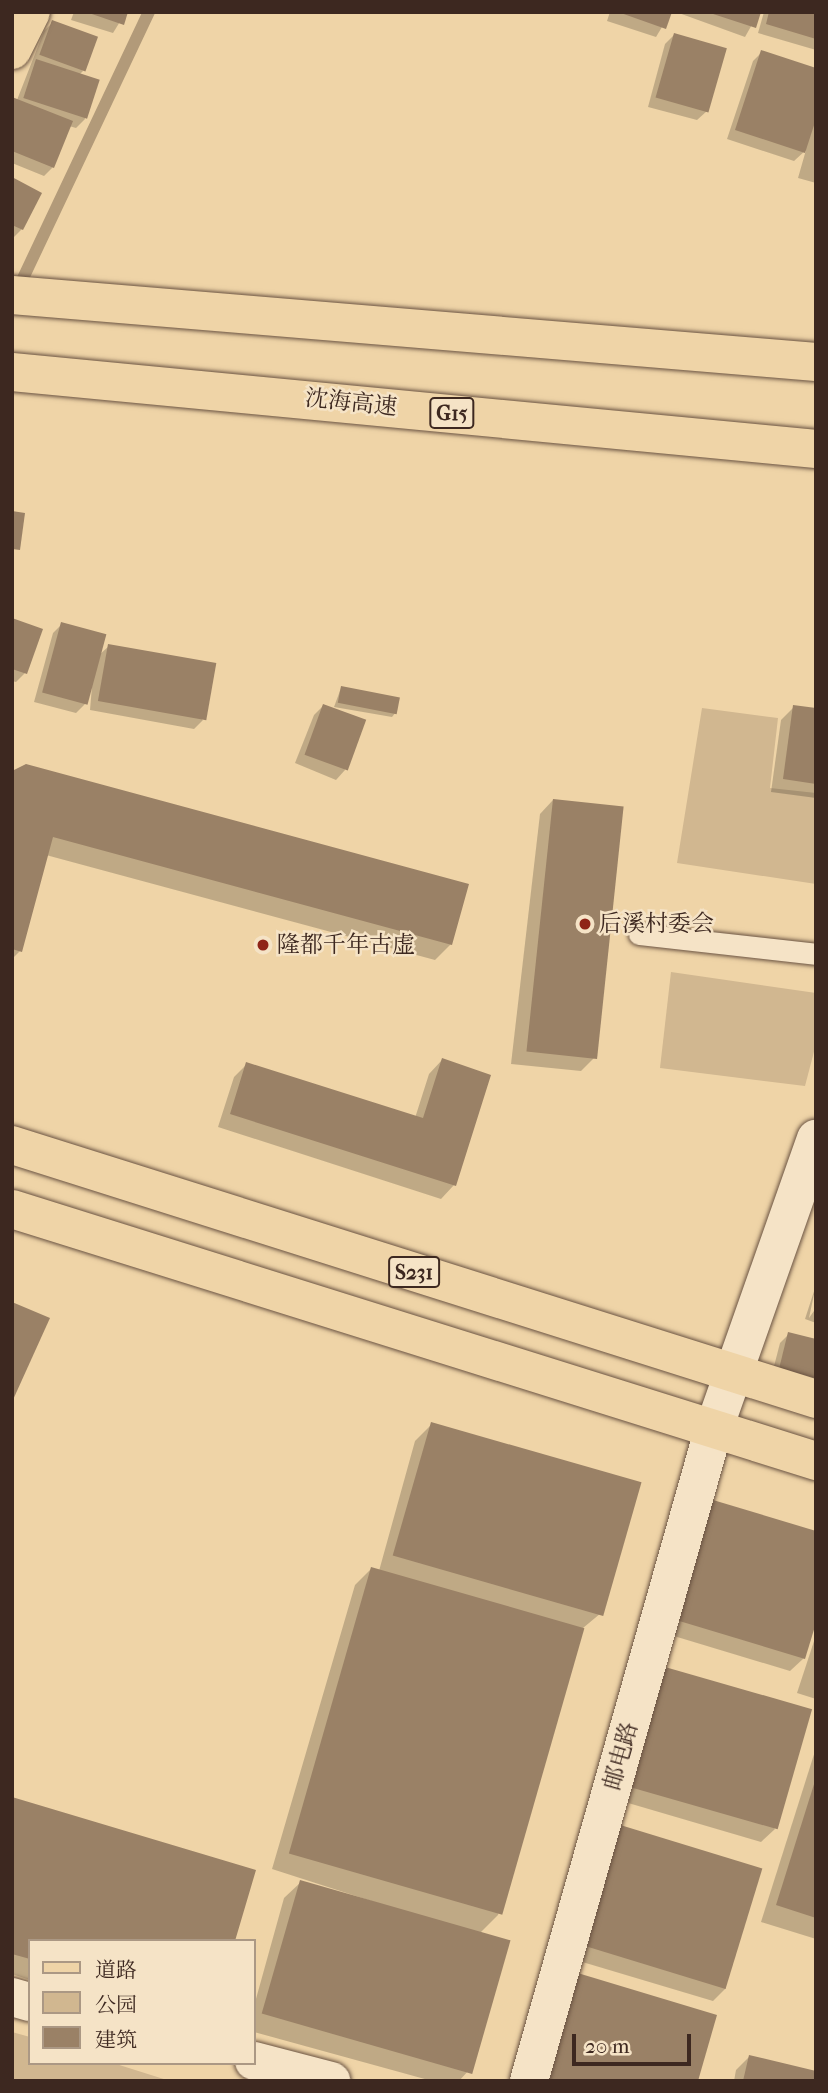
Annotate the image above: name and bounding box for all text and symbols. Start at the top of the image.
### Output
street label: 沈海高速 [304,384,398,422]
road number: G15 [429,396,475,430]
place label: 后溪村委会 [599,910,714,938]
marker: 后溪村委会 [577,916,593,932]
place label: 隆都千年古虚 [277,931,415,959]
marker: 隆都千年古虚 [255,937,271,953]
road number: S231 [388,1254,440,1290]
street label: 邮电路 [598,1719,644,1793]
legend [28,1939,256,2065]
text: 道路 [95,1958,137,1982]
text: 公园 [95,1993,137,2017]
scale bar [576,2020,695,2064]
text: 建筑 [95,2028,137,2052]
text: 20 m [585,2034,629,2058]

